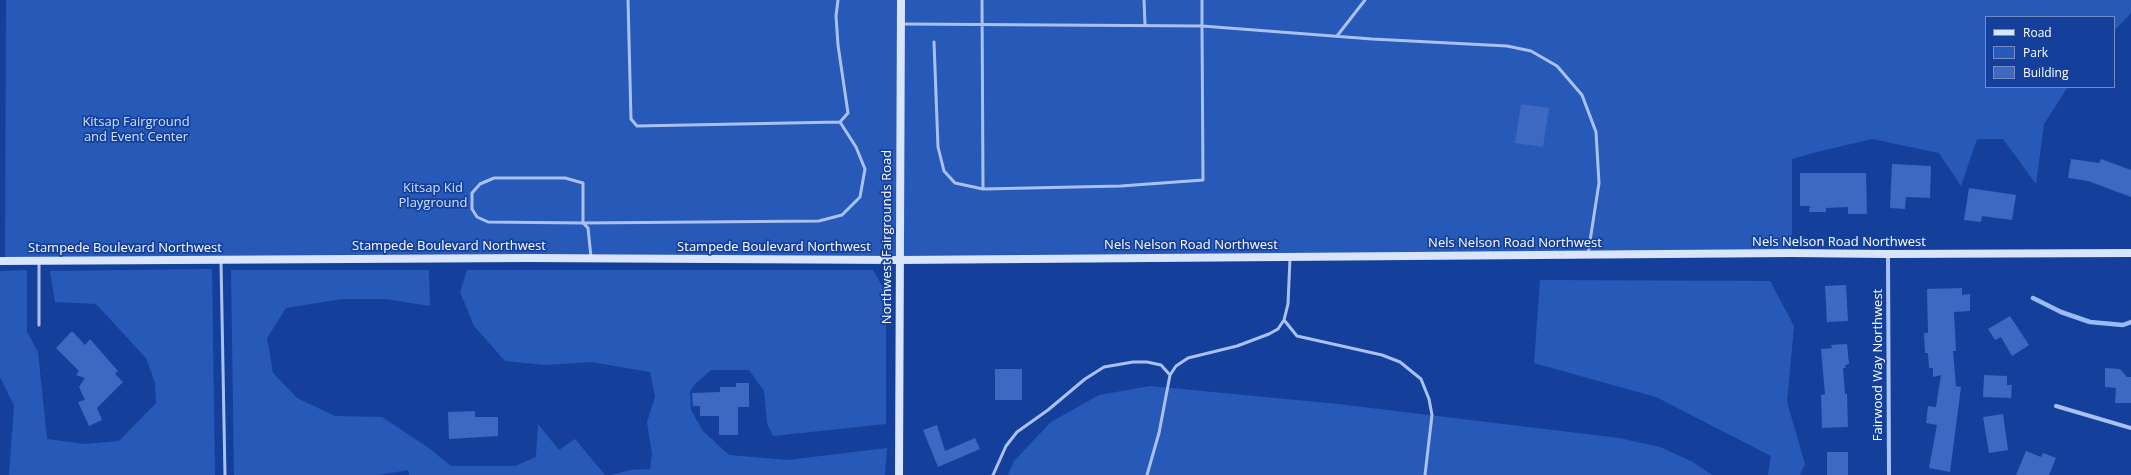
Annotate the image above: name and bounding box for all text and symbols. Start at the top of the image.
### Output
legend [1985,16,2115,88]
text: Road [2023,24,2052,41]
text: Park [2023,44,2048,61]
text: Building [2023,64,2068,81]
park label: Kitsap Fairground and Event Center [82,114,190,145]
street label: Northwest Fairgrounds Road [879,150,895,324]
park label: Kitsap Kid Playground [399,180,467,211]
street label: Nels Nelson Road Northwest [1752,234,1926,250]
street label: Nels Nelson Road Northwest [1428,235,1602,251]
street label: Nels Nelson Road Northwest [1104,237,1278,253]
street label: Stampede Boulevard Northwest [352,238,546,254]
street label: Stampede Boulevard Northwest [677,239,871,255]
street label: Stampede Boulevard Northwest [28,240,222,256]
street label: Fairwood Way Northwest [1870,289,1886,441]

